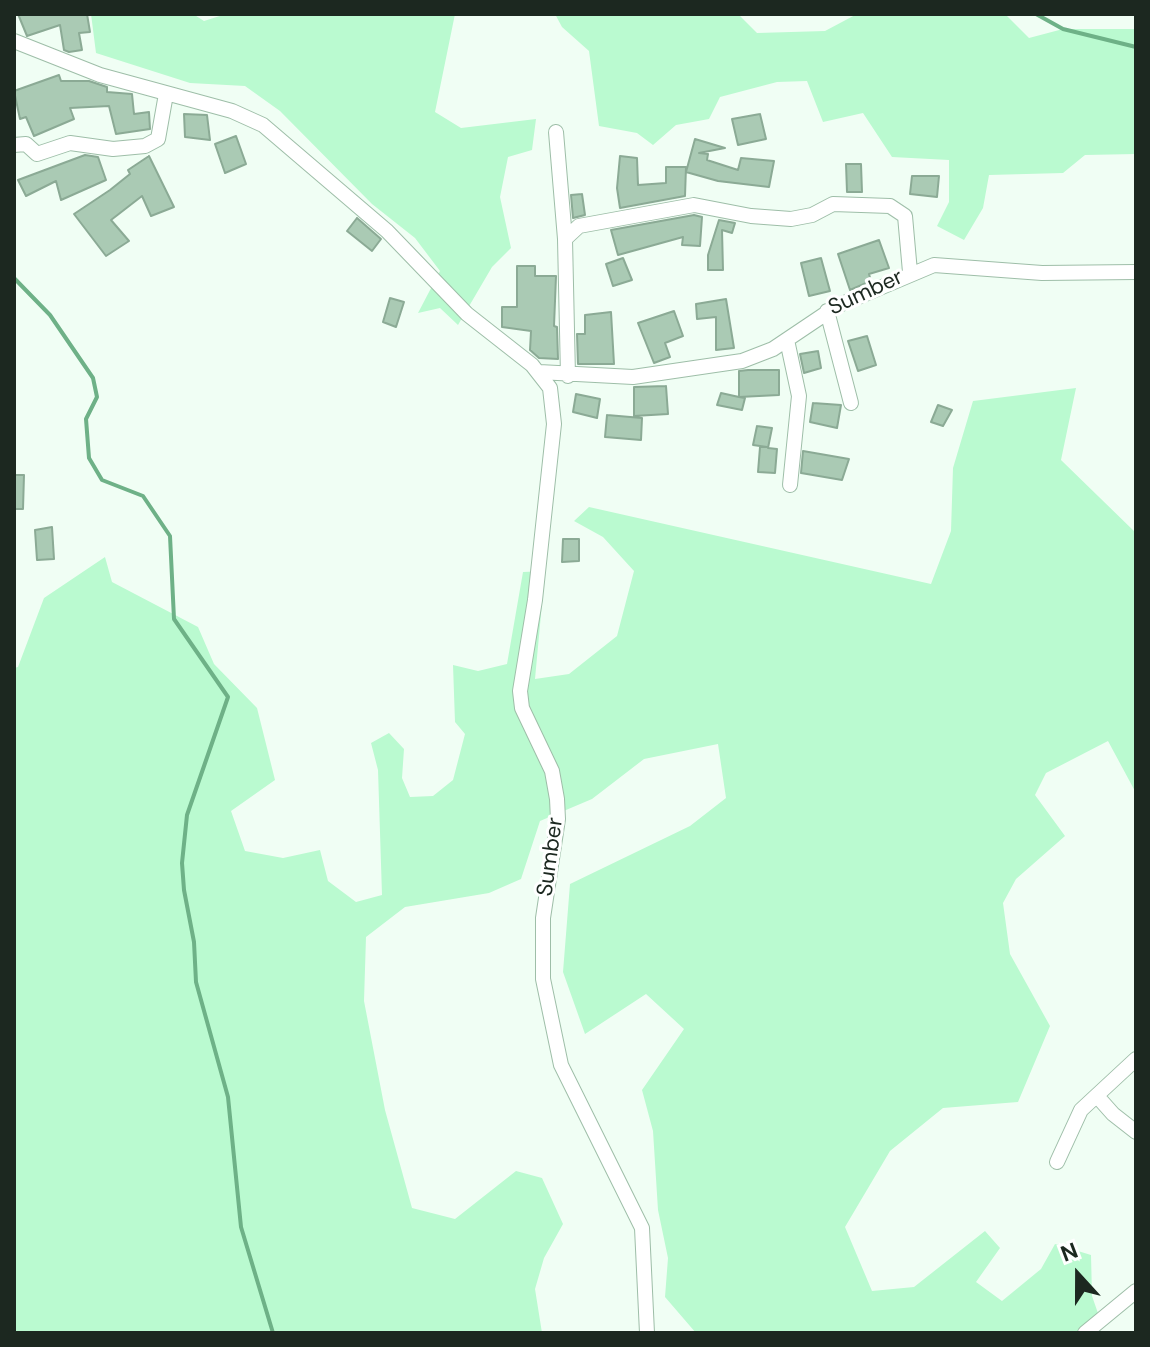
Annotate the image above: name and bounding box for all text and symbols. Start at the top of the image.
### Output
street label: Sumber [824,264,908,322]
street label: Sumber [532,816,570,898]
north arrow [1038,1235,1118,1315]
text: N [1057,1236,1082,1269]

